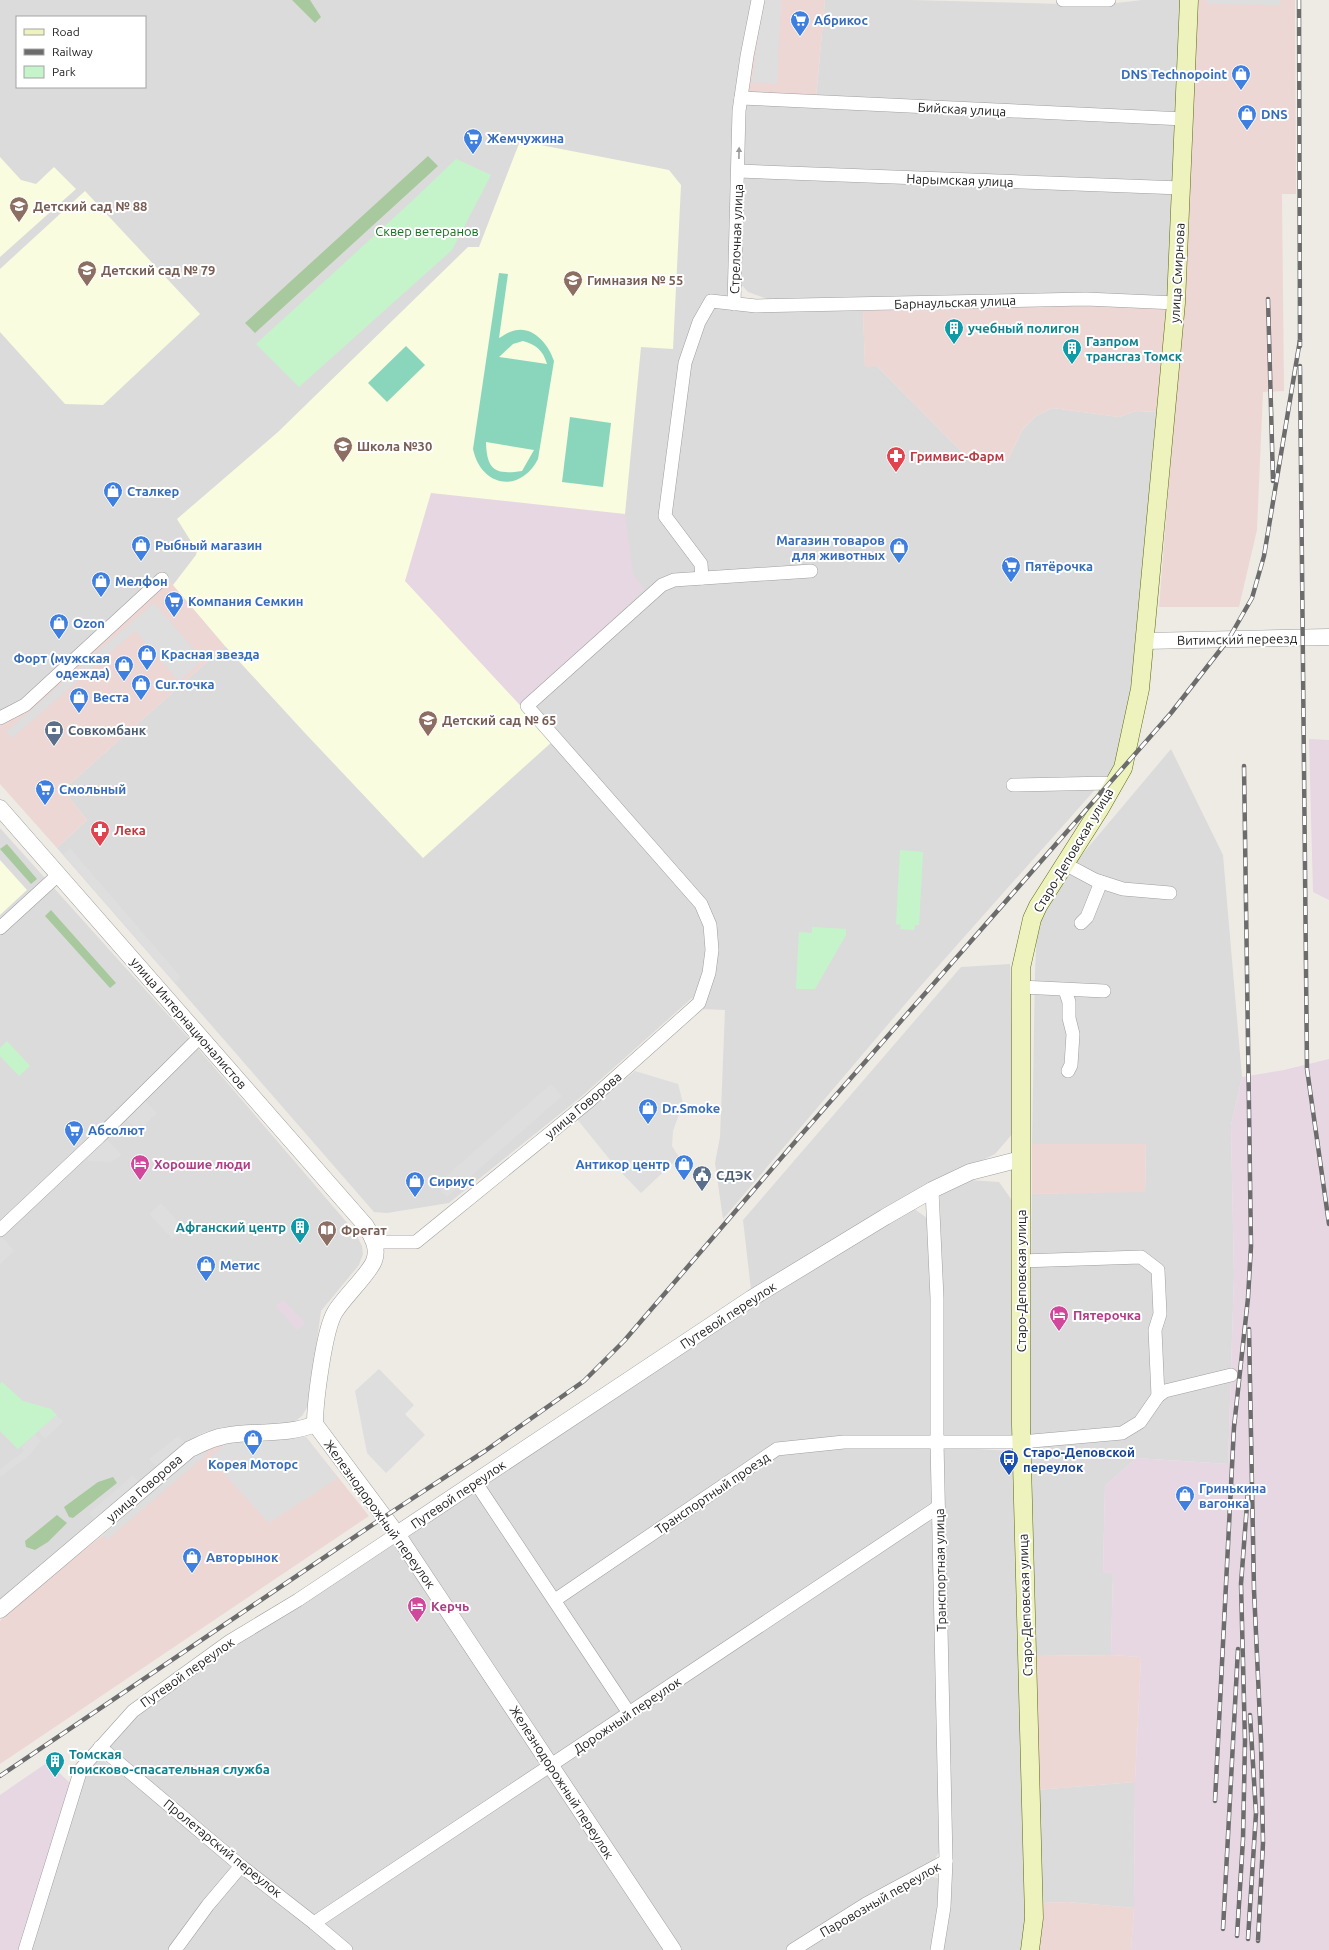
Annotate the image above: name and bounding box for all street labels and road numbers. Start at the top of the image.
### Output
street label: Бийская улица [918,100,1006,118]
street label: Нарымская улица [906,171,1014,189]
street label: Стрелочная улица [727,184,745,294]
street label: улица Смирнова [1167,223,1187,323]
street label: Барнаульская улица [894,293,1016,311]
street label: Витимский переезд [1177,631,1298,647]
street label: Старо-Деповская улица [1030,785,1116,915]
street label: улица Интернационалистов [128,954,250,1092]
street label: улица Говорова [542,1069,624,1141]
street label: Старо-Деповская улица [1014,1210,1028,1352]
street label: Путевой переулок [678,1279,779,1351]
street label: Железнодорожный переулок [322,1437,439,1591]
street label: Транспортный проезд [652,1449,772,1537]
street label: улица Говорова [103,1451,185,1525]
street label: Путевой переулок [408,1457,508,1531]
street label: Транспортная улица [932,1508,948,1632]
street label: Старо-Деповская улица [1016,1533,1034,1677]
street label: Путевой переулок [137,1634,237,1710]
street label: Дорожный переулок [571,1674,684,1756]
street label: Железнодорожный переулок [507,1703,617,1861]
street label: Пролетарский переулок [161,1796,285,1900]
street label: Паровозный переулок [817,1859,943,1939]

